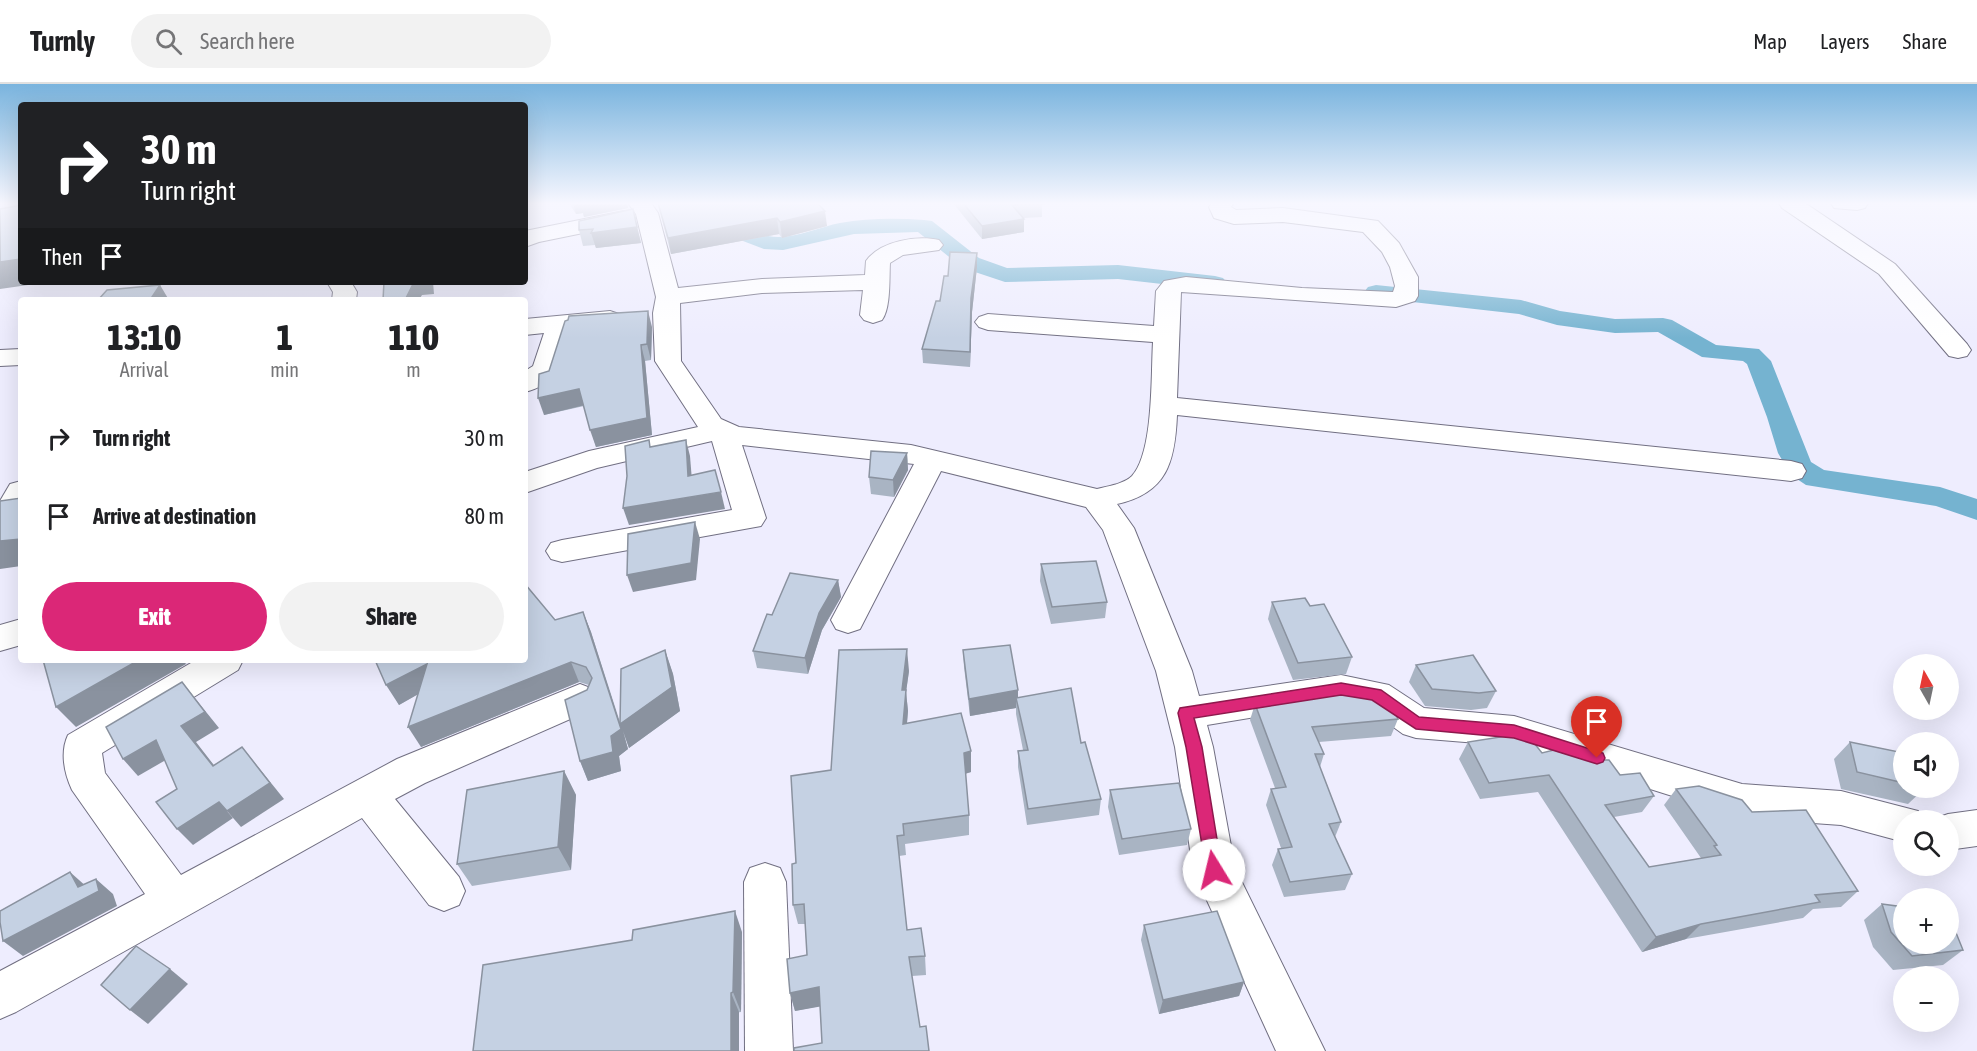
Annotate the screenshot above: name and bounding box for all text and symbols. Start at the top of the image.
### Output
search box [131,14,551,68]
text: Turnly [30,25,95,57]
icon: search [152,25,185,58]
text: Search here [200,28,295,54]
text: Map [1753,29,1787,53]
text: Layers [1820,29,1870,53]
text: Share [1903,29,1947,53]
text: 30 m [141,125,216,173]
icon: right [42,126,120,204]
text: Turn right [141,175,236,206]
icon: arrive [95,240,128,273]
text: Then [42,244,83,270]
text: 13:10 [107,316,181,358]
text: 1 [276,316,293,358]
text: 110 [388,316,439,358]
text: Arrival [120,358,169,381]
text: min [270,358,299,381]
text: m [406,358,421,381]
icon: right [42,422,75,455]
text: Turn right [93,425,170,451]
text: 30 m [464,425,504,451]
icon: arrive [42,500,75,533]
text: Arrive at destination [93,503,256,529]
text: 80 m [464,503,504,529]
button: Exit [42,582,267,651]
button: Share [279,582,504,651]
north arrow [1893,654,1959,720]
map controls [1893,654,1959,1032]
pin [1571,696,1622,758]
icon: arrive [1580,705,1613,738]
button: sound [1893,732,1959,798]
button: search [1893,810,1959,876]
position arrow [1182,838,1246,902]
button: + [1893,888,1959,954]
button: − [1893,966,1959,1032]

